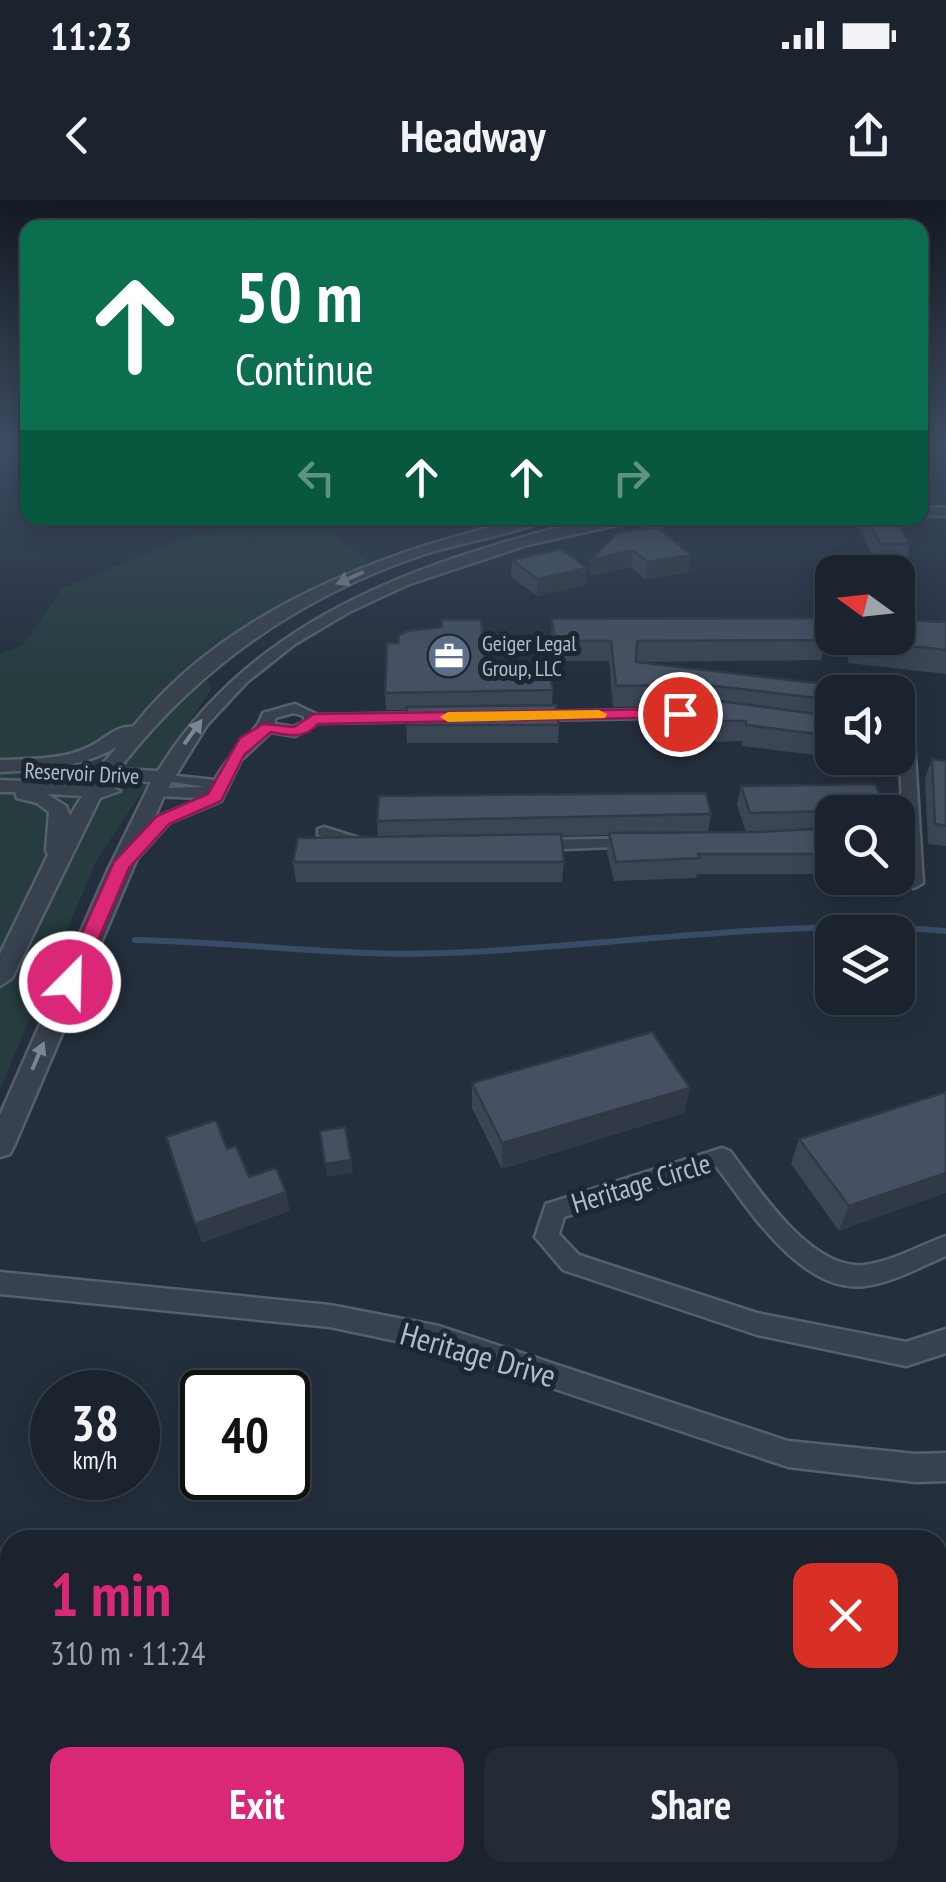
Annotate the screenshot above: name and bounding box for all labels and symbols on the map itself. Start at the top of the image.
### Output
north arrow [815,555,915,655]
one-way arrow [335,570,365,586]
place label: Geiger Legal Group, LLC [482,629,577,682]
office icon: Geiger Legal Group, LLC [426,633,472,679]
pin [638,672,723,757]
one-way arrow [183,719,203,745]
street label: Reservoir Drive [24,756,140,790]
position arrow [18,930,122,1034]
one-way arrow [31,1041,47,1071]
street label: Heritage Circle [567,1144,715,1221]
street label: Heritage Drive [396,1312,561,1396]
speed limit sign: 40 [180,1370,310,1500]

